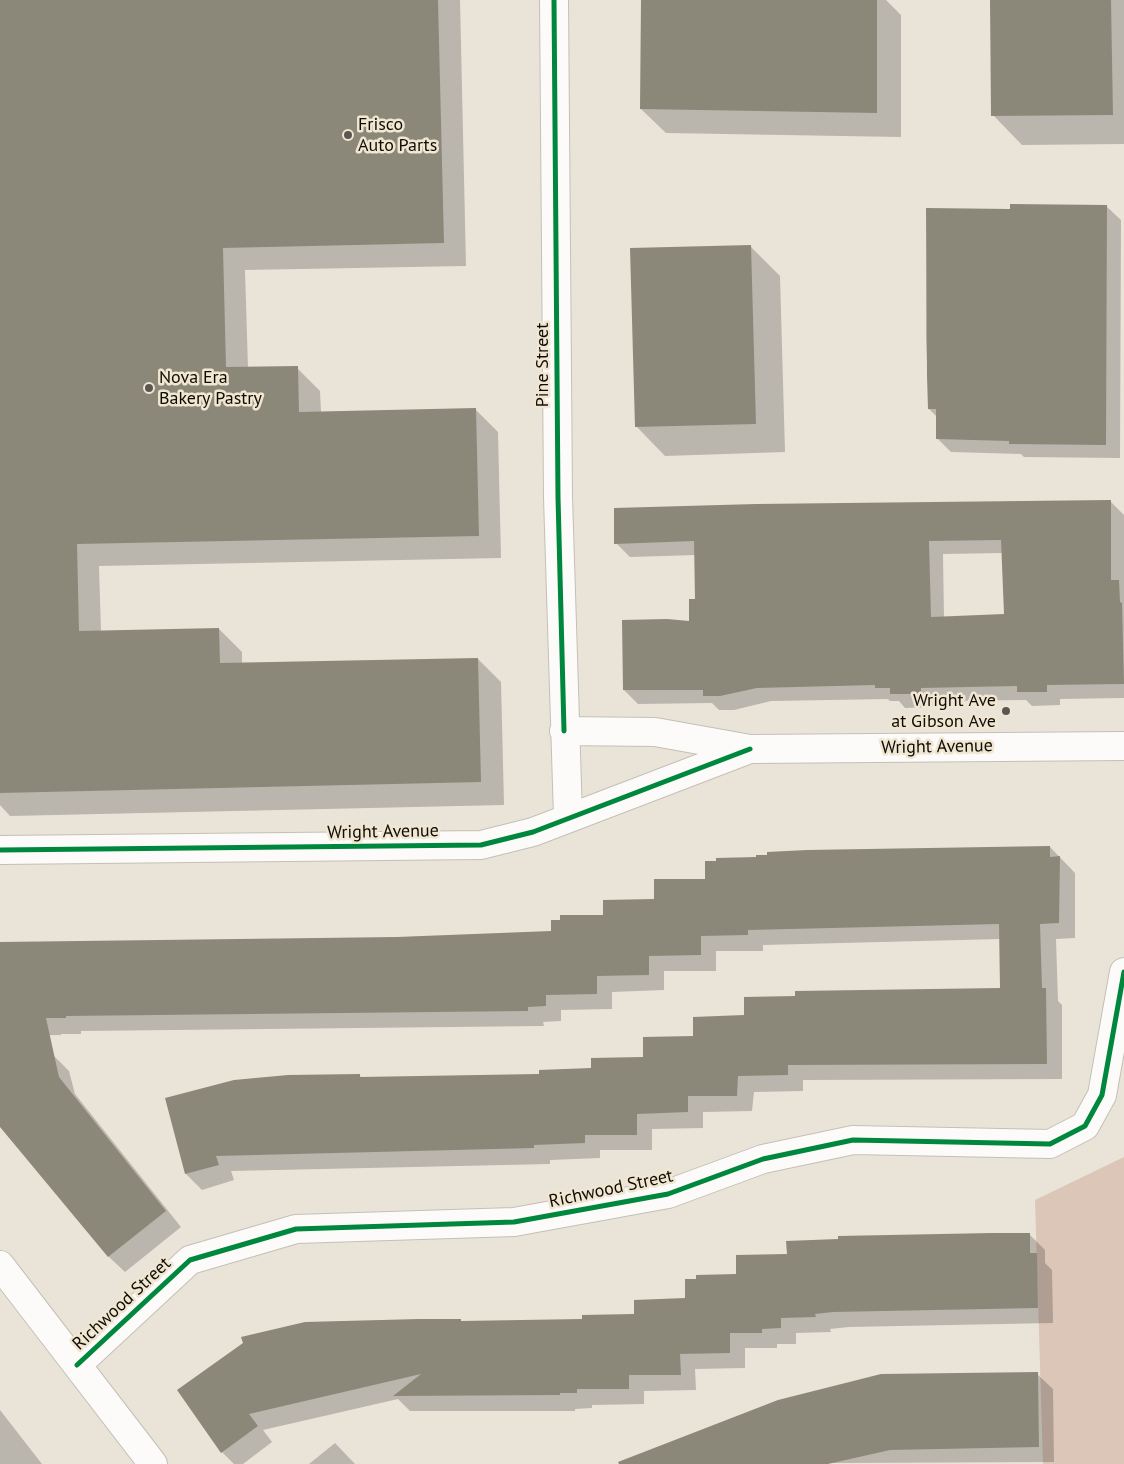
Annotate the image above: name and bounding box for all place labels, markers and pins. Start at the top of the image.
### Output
place label: Frisco Auto Parts [358,114,437,156]
marker: Frisco Auto Parts [342,129,354,141]
place label: Nova Era Bakery Pastry [159,367,262,409]
marker: Nova Era Bakery Pastry [143,382,155,394]
place label: Wright Ave at Gibson Ave [891,690,996,732]
marker: Wright Ave at Gibson Ave [1000,705,1012,717]

